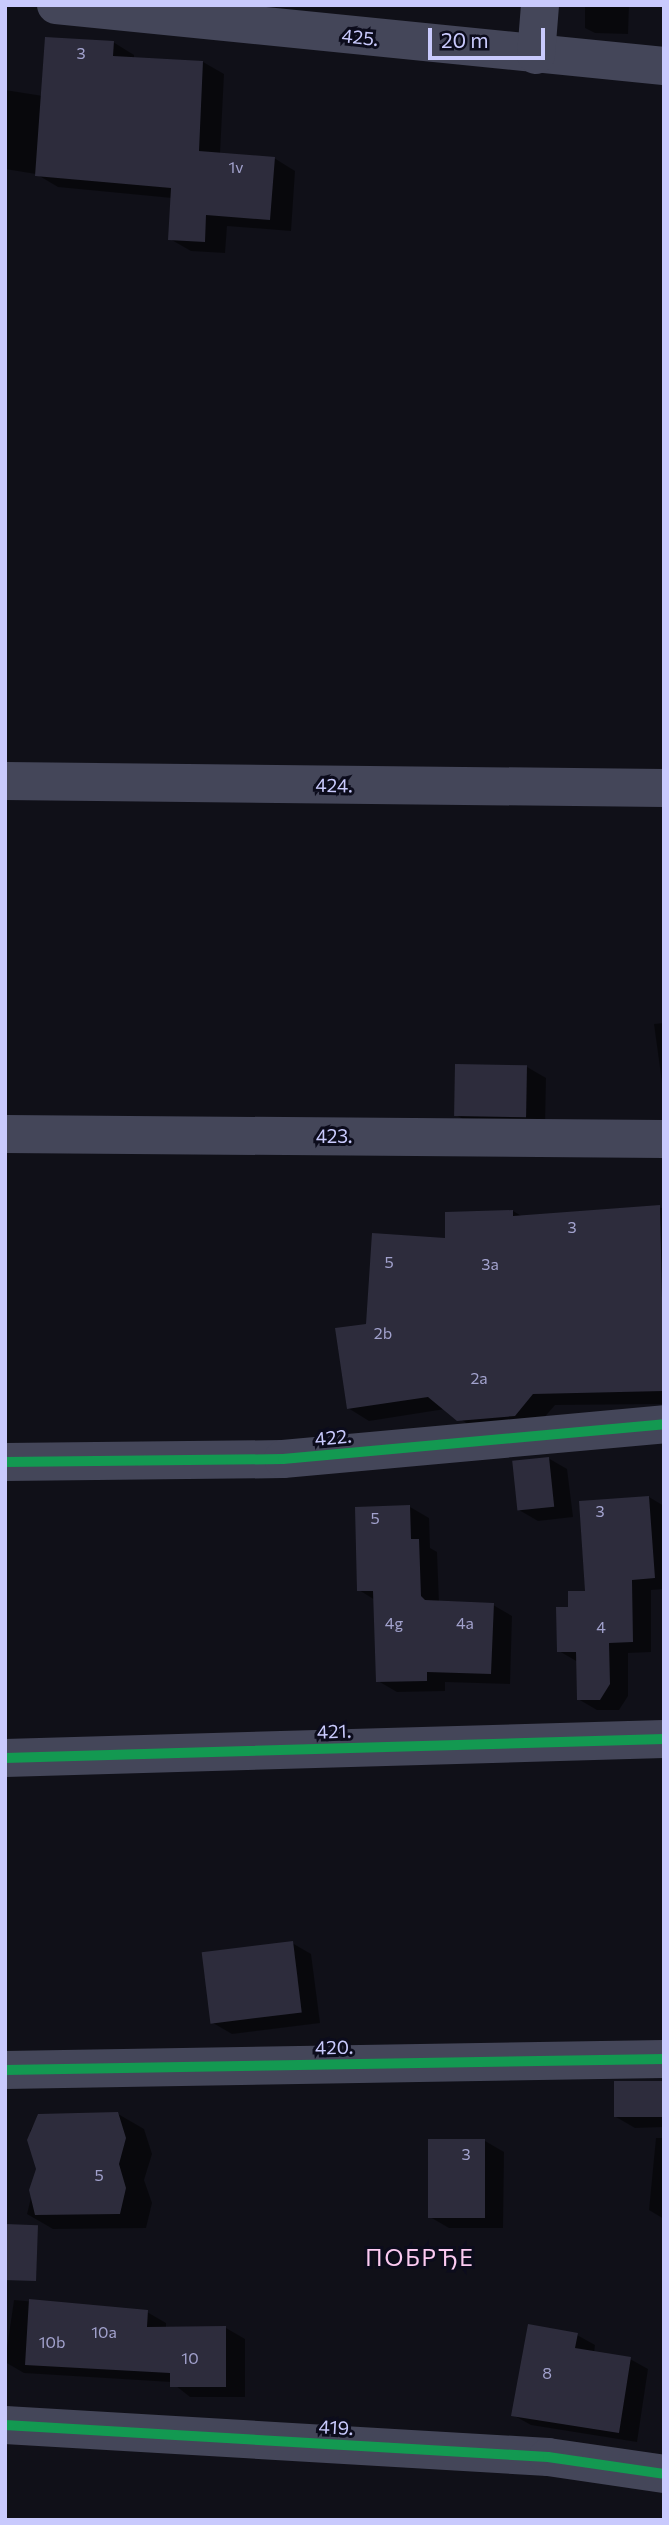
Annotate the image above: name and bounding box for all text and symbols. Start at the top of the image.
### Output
scale bar [431,14,548,58]
street label: 425. [341,24,379,50]
text: 20 m [441,27,489,52]
house number: 3 [76,43,86,63]
house number: 1v [228,157,244,177]
street label: 424. [315,773,353,797]
street label: 423. [316,1125,352,1147]
house number: 3 [567,1217,577,1237]
house number: 5 [384,1252,394,1272]
house number: 3a [481,1254,499,1274]
house number: 2b [374,1323,392,1343]
house number: 2a [470,1368,488,1388]
street label: 422. [314,1424,352,1450]
house number: 3 [595,1501,605,1521]
house number: 5 [370,1508,380,1528]
house number: 4g [385,1613,403,1633]
house number: 4a [456,1613,474,1633]
house number: 4 [596,1617,606,1637]
street label: 421. [316,1719,352,1743]
street label: 420. [315,2035,353,2059]
house number: 3 [461,2144,471,2164]
house number: 5 [94,2165,104,2185]
district label: ПОБРЂЕ [366,2243,474,2271]
house number: 10a [91,2322,117,2342]
house number: 10b [39,2332,65,2352]
house number: 10 [181,2348,199,2368]
house number: 8 [542,2363,552,2383]
street label: 419. [318,2415,354,2439]

